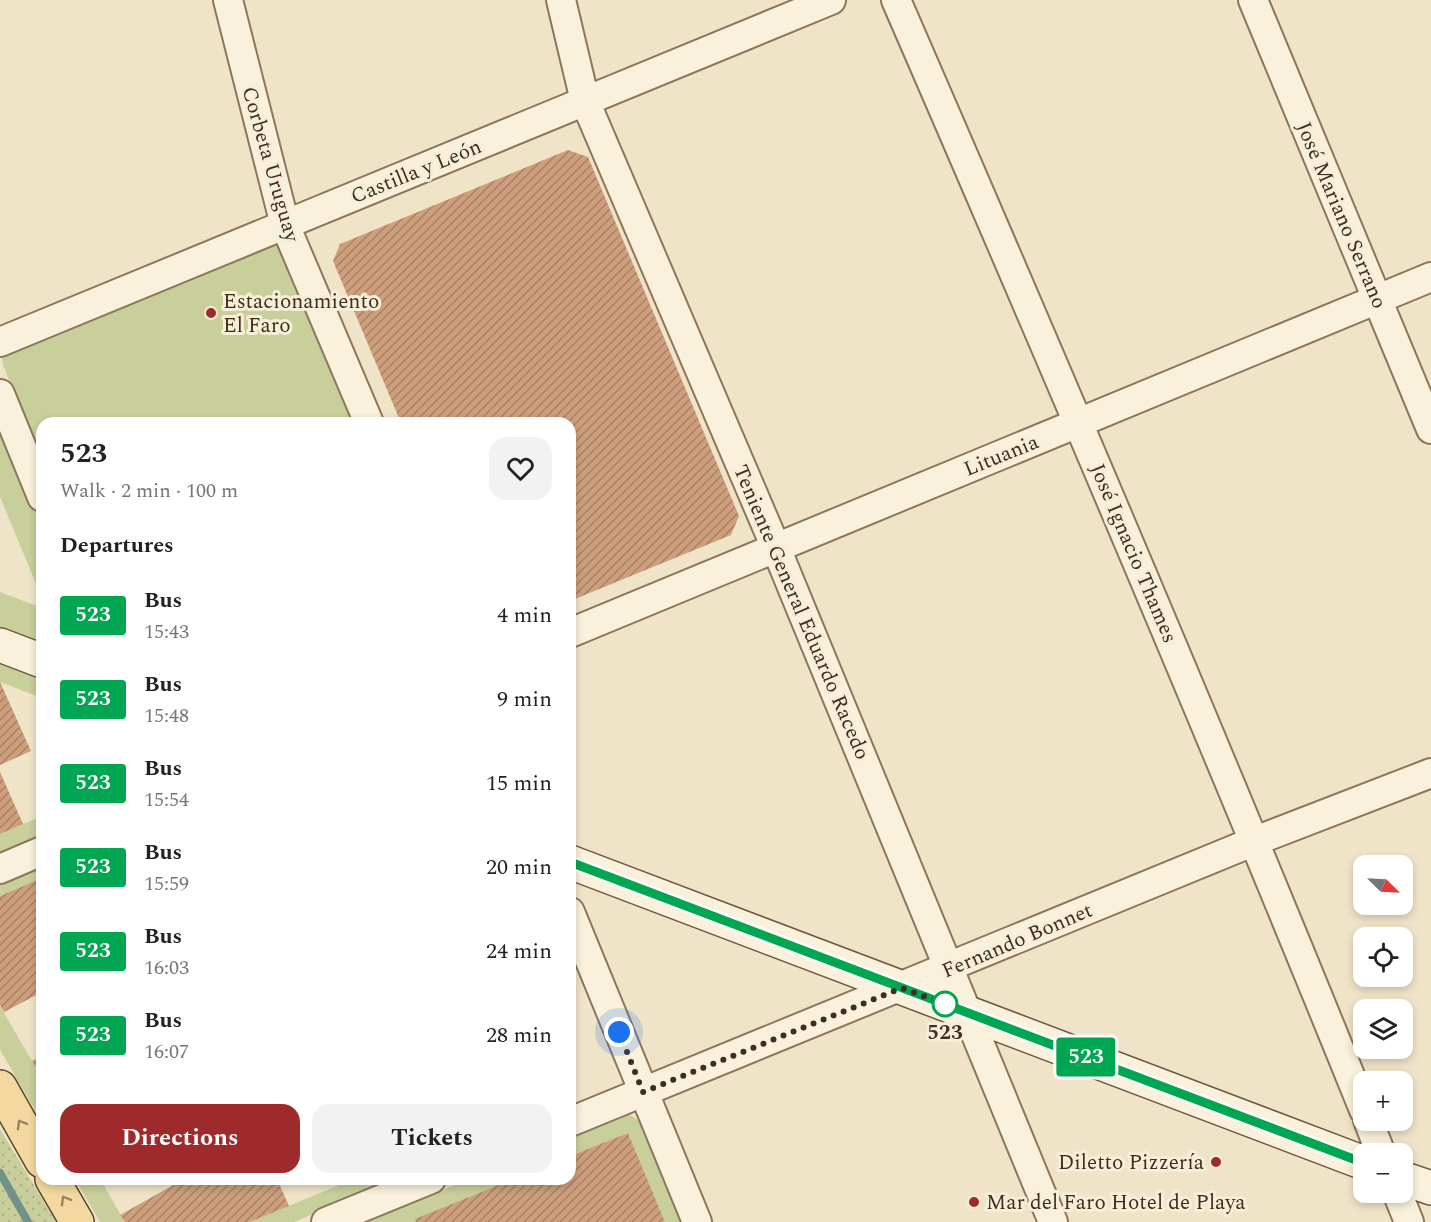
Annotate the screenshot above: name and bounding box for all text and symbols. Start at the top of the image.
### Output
street label: Corbeta Uruguay [233,83,308,247]
street label: José Mariano Serrano [1287,117,1395,314]
street label: Castilla y León [346,131,487,213]
place label: Estacionamiento El Faro [223,286,379,342]
marker: Estacionamiento El Faro [204,306,218,320]
street label: Lituania [959,426,1044,485]
text: 523 [60,432,107,475]
button: heart [489,437,552,500]
street label: José Ignacio Thames [1081,459,1185,648]
street label: Teniente General Eduardo Racedo [724,460,878,765]
text: Walk · 2 min · 100 m [60,476,238,506]
text: Departures [60,529,174,562]
text: Bus [144,584,182,617]
text: 523 [75,599,111,631]
text: 4 min [497,599,552,632]
text: 15:43 [144,617,189,647]
text: Bus [144,668,182,701]
text: 523 [75,683,111,715]
text: 9 min [497,683,552,716]
text: 15:48 [144,701,189,731]
text: Bus [144,752,182,785]
text: 523 [75,767,111,799]
text: 15 min [486,767,552,800]
text: 15:54 [144,785,189,815]
text: Bus [144,836,182,869]
text: 523 [75,851,111,883]
text: 20 min [486,851,552,884]
north arrow [1353,855,1413,915]
map controls [1353,855,1413,1203]
text: 15:59 [144,869,189,899]
street label: Fernando Bonnet [937,895,1098,987]
text: Bus [144,920,182,953]
button: locate [1353,927,1413,987]
text: 523 [75,935,111,967]
text: 24 min [486,935,552,968]
text: 16:03 [144,953,189,983]
marker: 523 [932,991,958,1017]
button: layers [1353,999,1413,1059]
text: Bus [144,1004,182,1037]
your location [604,1017,634,1047]
place label: 523 [927,1017,963,1049]
text: 523 [75,1019,111,1051]
text: 28 min [486,1019,552,1052]
text: 16:07 [144,1037,189,1067]
line badge: 523 [1052,1038,1120,1076]
text: 523 [1068,1041,1104,1073]
button: + [1353,1071,1413,1131]
button: Directions [60,1104,300,1173]
button: Tickets [312,1104,552,1173]
one-way arrow [17,1120,28,1130]
button: − [1353,1143,1413,1203]
place label: Diletto Pizzería [1058,1147,1205,1179]
marker: Diletto Pizzería [1209,1155,1223,1169]
place label: Mar del Faro Hotel de Playa [986,1187,1246,1219]
marker: Mar del Faro Hotel de Playa [967,1195,981,1209]
one-way arrow [60,1196,72,1207]

